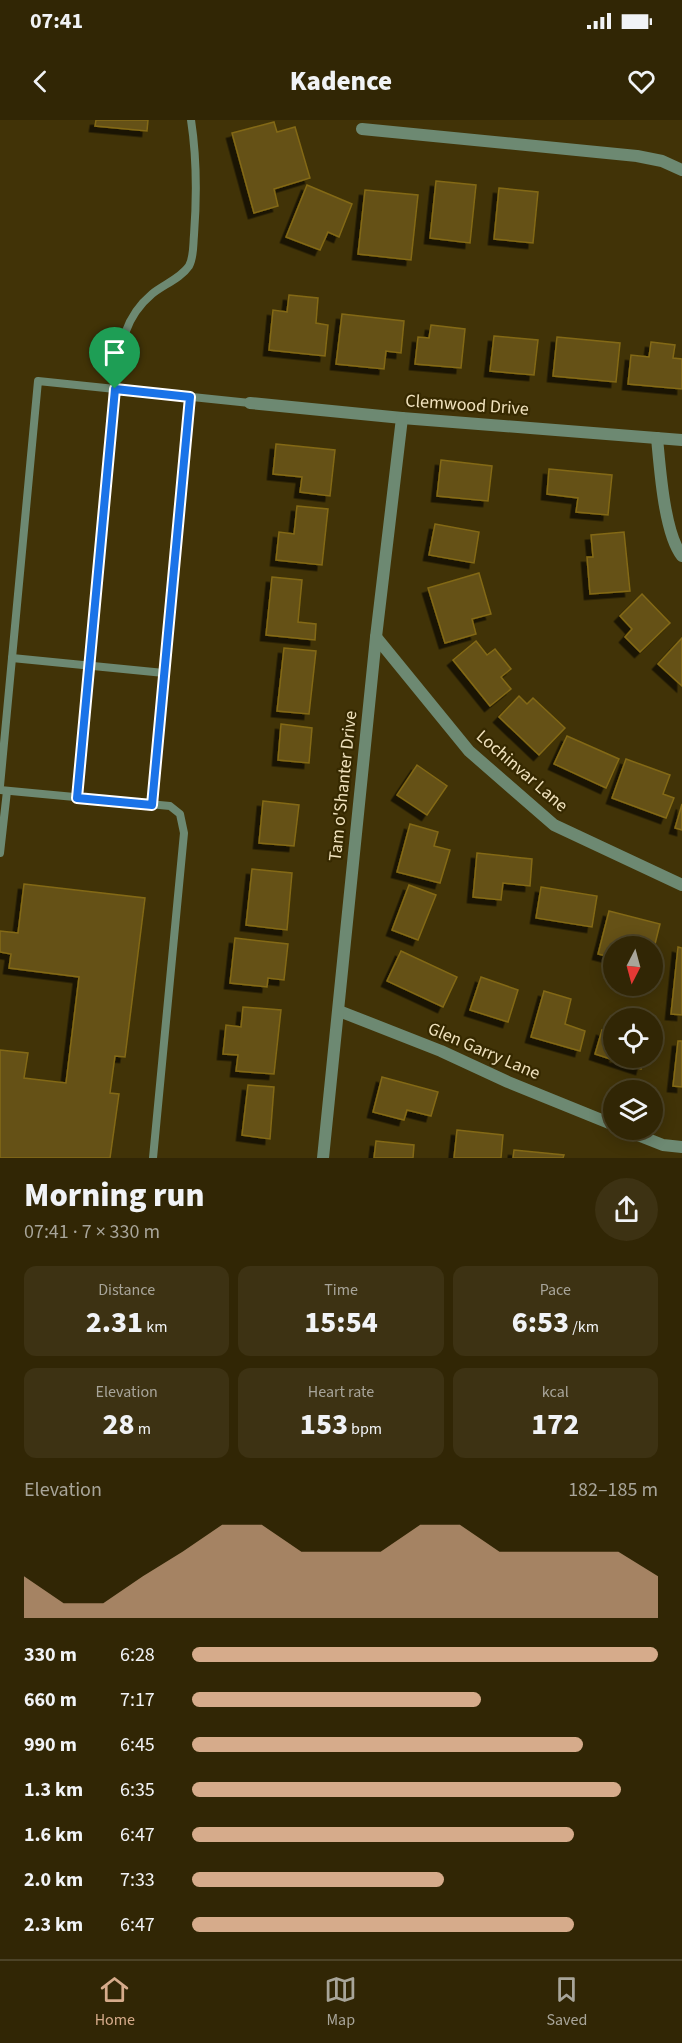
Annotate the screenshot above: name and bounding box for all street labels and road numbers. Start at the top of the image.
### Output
street label: Clemwood Drive [404,388,530,422]
street label: Tam o'Shanter Drive [323,709,363,863]
street label: Lochinvar Lane [471,724,573,818]
street label: Glen Garry Lane [424,1016,544,1086]

